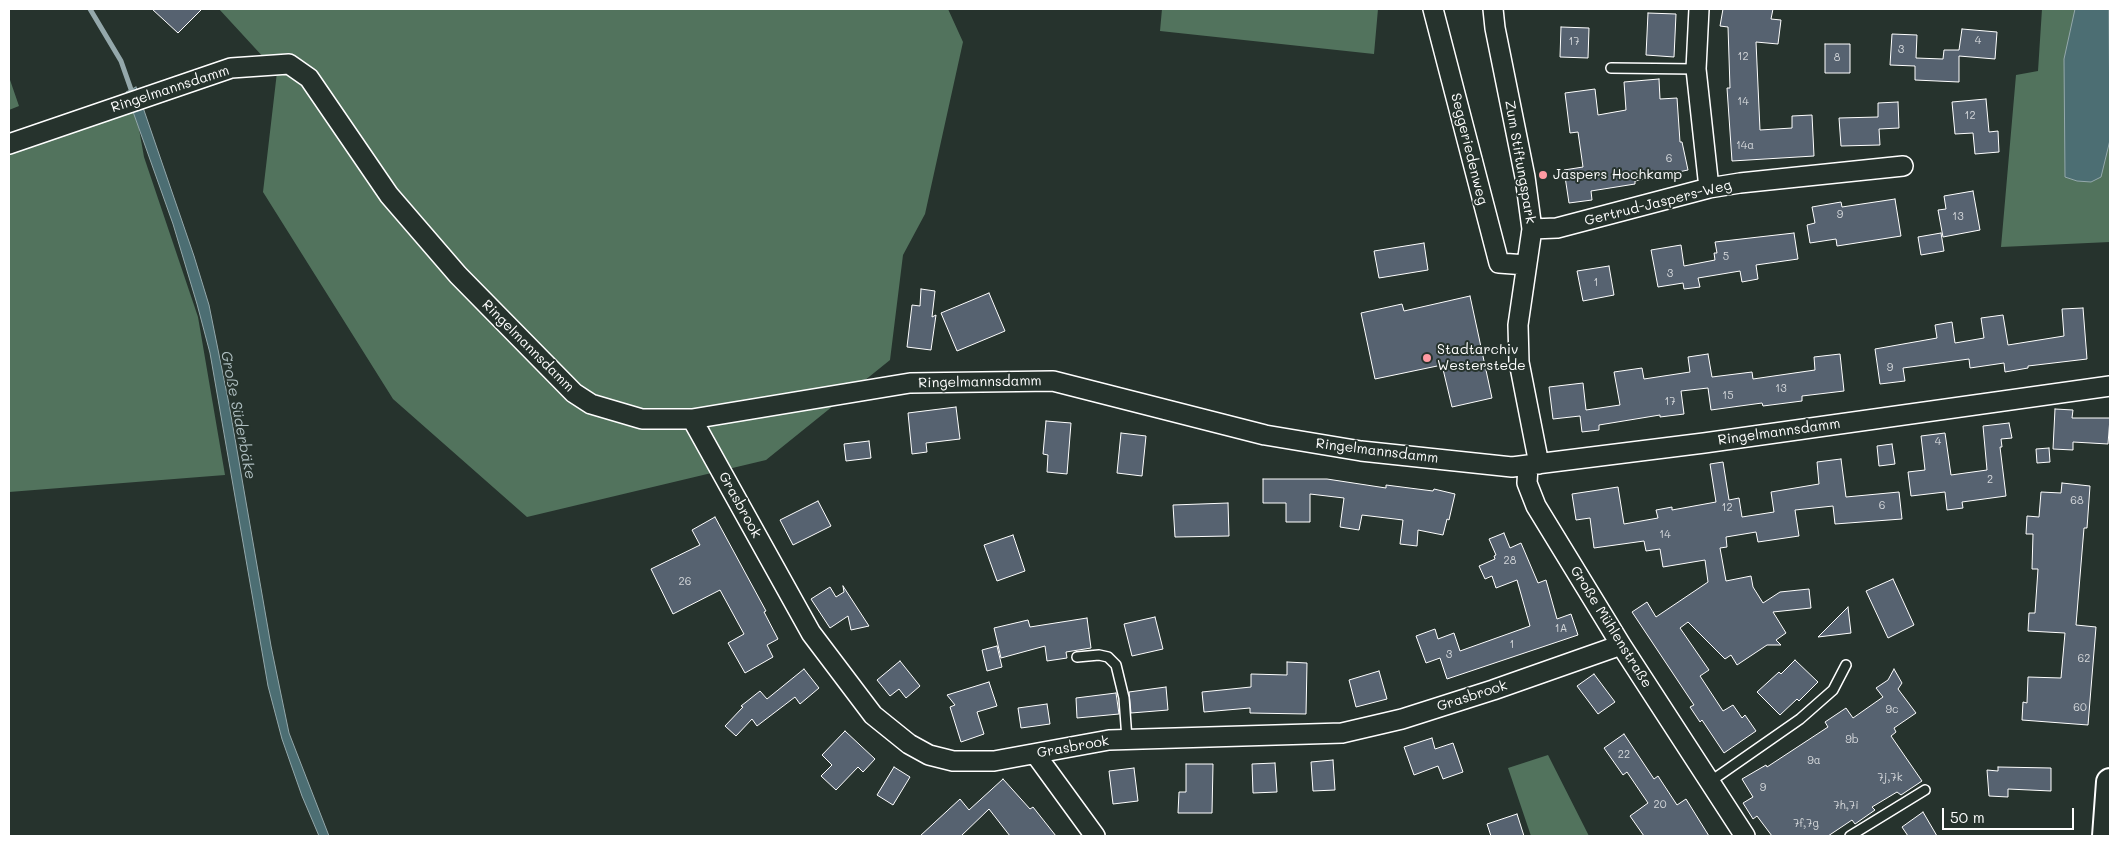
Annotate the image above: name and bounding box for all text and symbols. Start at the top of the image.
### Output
house number: 4 [1975,34,1981,48]
house number: 17 [1568,35,1580,49]
house number: 3 [1898,43,1904,57]
house number: 12 [1737,50,1749,64]
house number: 8 [1834,51,1840,65]
street label: Ringelmannsdamm [109,62,231,116]
street label: Seggeriedenweg [1447,91,1491,207]
house number: 14 [1737,95,1749,109]
street label: Zum Stiftungspark [1501,99,1539,225]
house number: 12 [1964,109,1976,123]
house number: 14a [1736,139,1754,153]
house number: 6 [1666,152,1672,166]
place label: Jaspers Hochkamp [1553,167,1682,183]
marker: Jaspers Hochkamp [1537,169,1549,181]
street label: Gertrud-Jaspers-Weg [1583,177,1733,229]
house number: 9 [1837,208,1843,222]
house number: 13 [1952,210,1964,224]
house number: 5 [1723,250,1729,264]
house number: 3 [1667,267,1673,281]
house number: 1 [1594,276,1598,290]
street label: Ringelmannsdamm [478,296,578,396]
place label: Stadtarchiv Westerstede [1437,342,1526,374]
water label: Große Süderbäke [217,349,259,481]
marker: Stadtarchiv Westerstede [1421,352,1433,364]
house number: 9 [1887,361,1893,375]
street label: Ringelmannsdamm [918,373,1042,391]
house number: 13 [1775,382,1787,396]
house number: 15 [1722,389,1734,403]
house number: 17 [1664,395,1676,409]
street label: Ringelmannsdamm [1717,415,1841,449]
street label: Ringelmannsdamm [1315,435,1439,467]
house number: 4 [1935,435,1941,449]
street label: Grasbrook [715,469,765,541]
house number: 2 [1987,473,1993,487]
house number: 68 [2070,494,2084,508]
house number: 6 [1879,499,1885,513]
house number: 12 [1721,501,1733,515]
house number: 14 [1659,528,1671,542]
house number: 28 [1504,554,1516,568]
street label: Große Mühlenstraße [1567,563,1655,691]
house number: 26 [679,575,691,589]
house number: 1A [1555,622,1567,636]
house number: 1 [1510,638,1514,652]
house number: 3 [1446,648,1452,662]
house number: 62 [2078,652,2090,666]
street label: Grasbrook [1435,677,1509,715]
house number: 60 [2073,701,2087,715]
house number: 9c [1886,703,1898,717]
street label: Grasbrook [1036,732,1110,762]
house number: 9b [1845,733,1859,747]
house number: 22 [1618,748,1630,762]
house number: 9a [1807,754,1821,768]
house number: 7j,7k [1877,771,1903,785]
house number: 9 [1760,781,1766,795]
house number: 20 [1654,798,1666,812]
scale bar [1944,798,2076,830]
house number: 7h,7i [1833,799,1859,813]
text: 50 m [1950,807,1985,827]
house number: 7f,7g [1793,817,1819,831]

